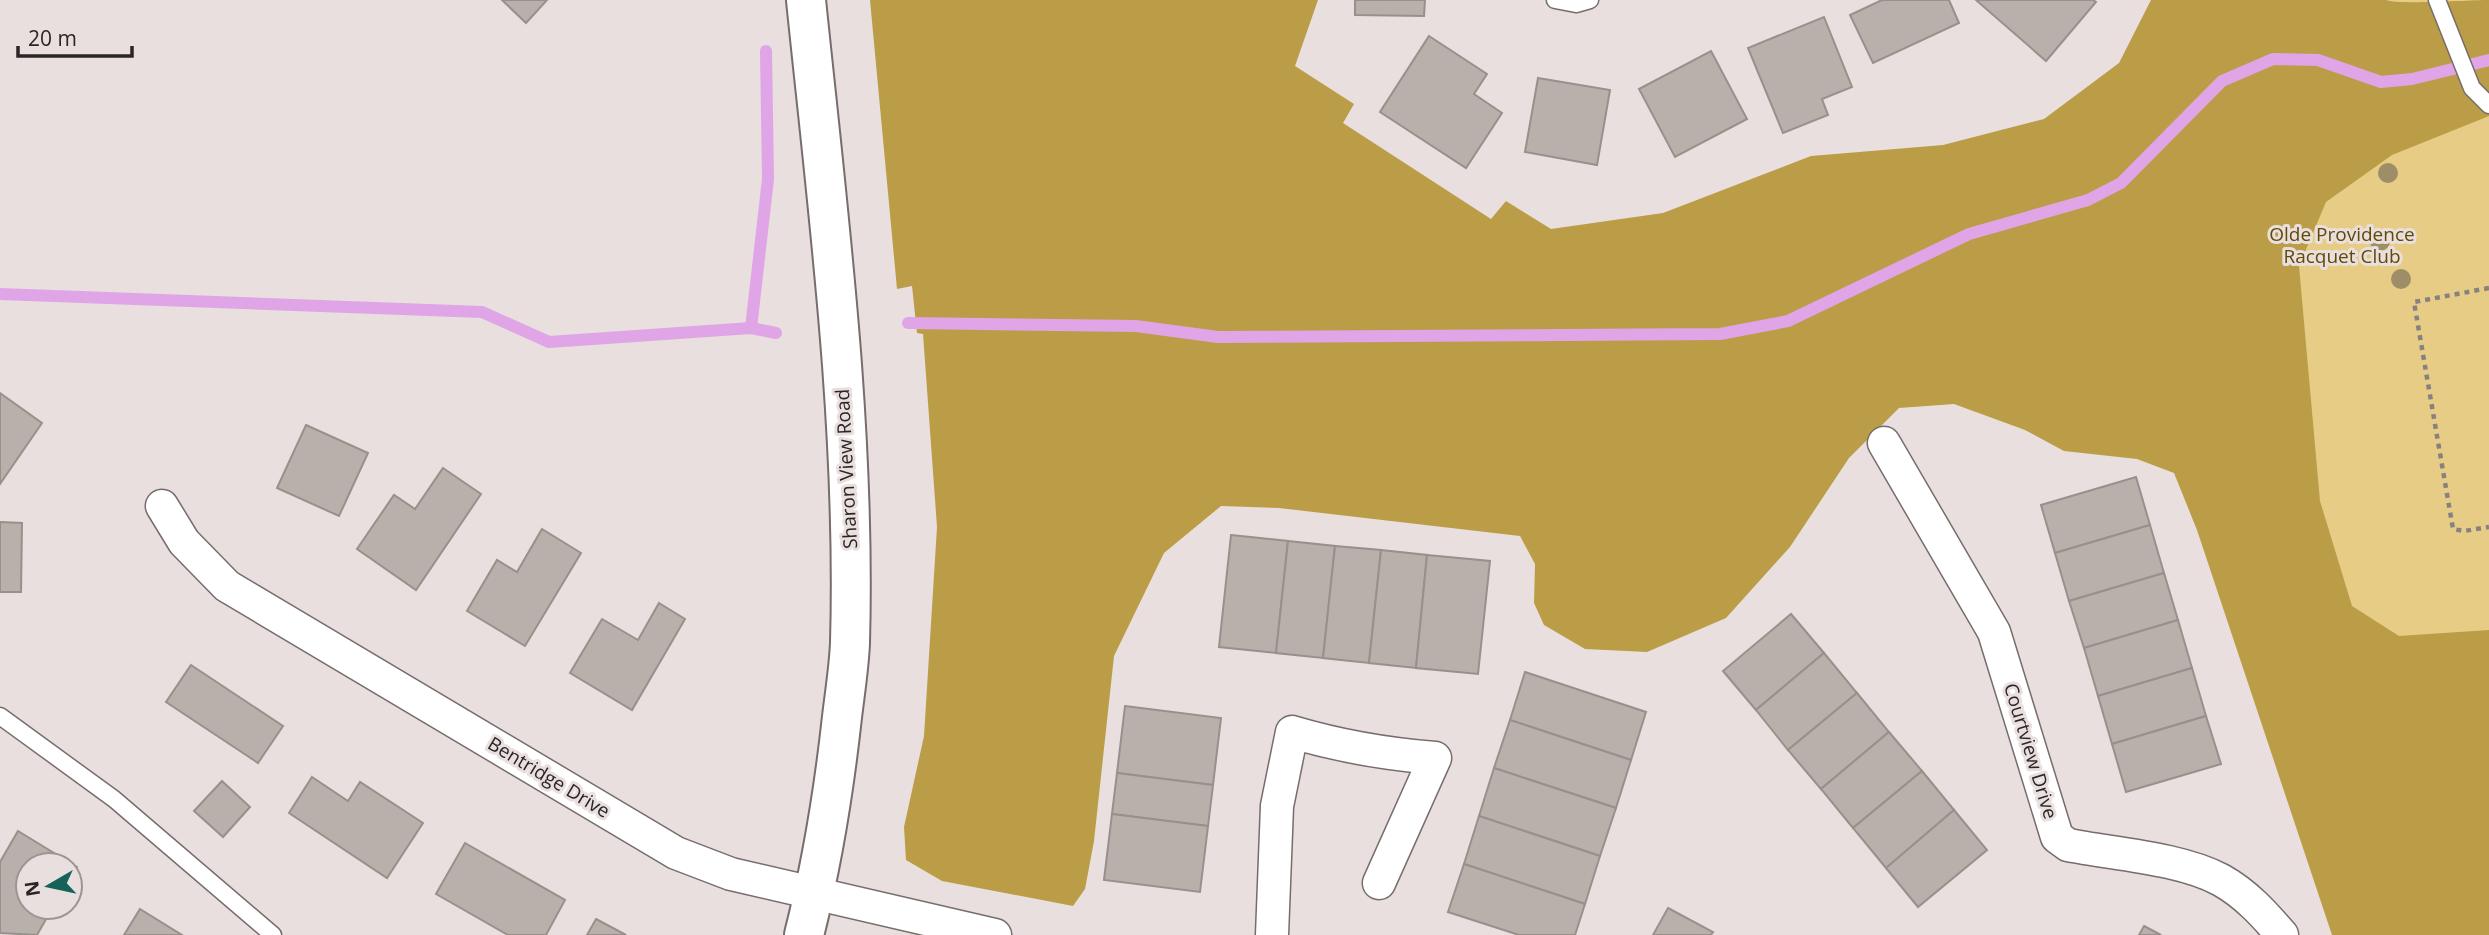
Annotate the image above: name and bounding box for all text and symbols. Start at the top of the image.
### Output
scale bar [18,14,131,58]
text: 20 m [28,24,77,52]
park label: Olde Providence Racquet Club [2269,221,2415,269]
street label: Sharon View Road [829,388,863,550]
street label: Courtview Drive [1998,680,2064,822]
street label: Bentridge Drive [483,730,615,824]
north arrow [14,851,84,921]
text: N [18,879,46,898]

